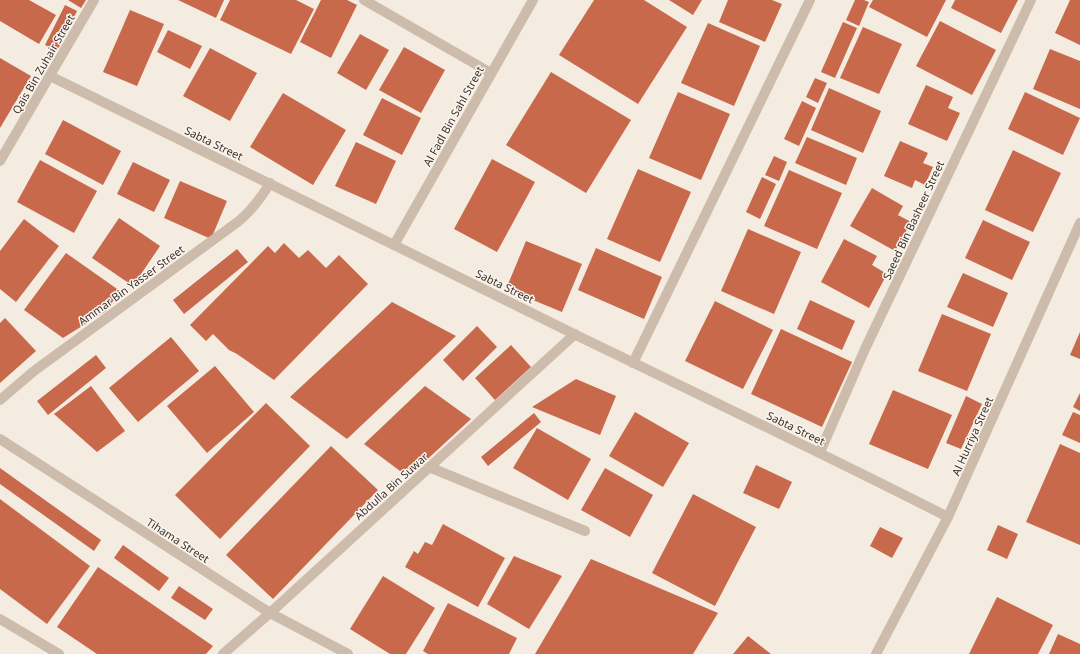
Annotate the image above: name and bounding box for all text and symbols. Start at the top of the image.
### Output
street label: Qais Bin Zuhair Street [8,12,78,116]
street label: Al Fadl Bin Sahl Street [419,63,487,169]
street label: Sabta Street [183,123,245,163]
street label: Saeed Bin Basheer Street [879,158,947,282]
street label: Ammar Bin Yasser Street [75,241,187,329]
street label: Sabta Street [474,266,536,306]
street label: Al Hurriya Street [948,394,996,478]
street label: Sabta Street [765,408,827,448]
street label: Abdulla Bin Suwar [351,449,431,523]
street label: Tihama Street [144,514,212,566]

